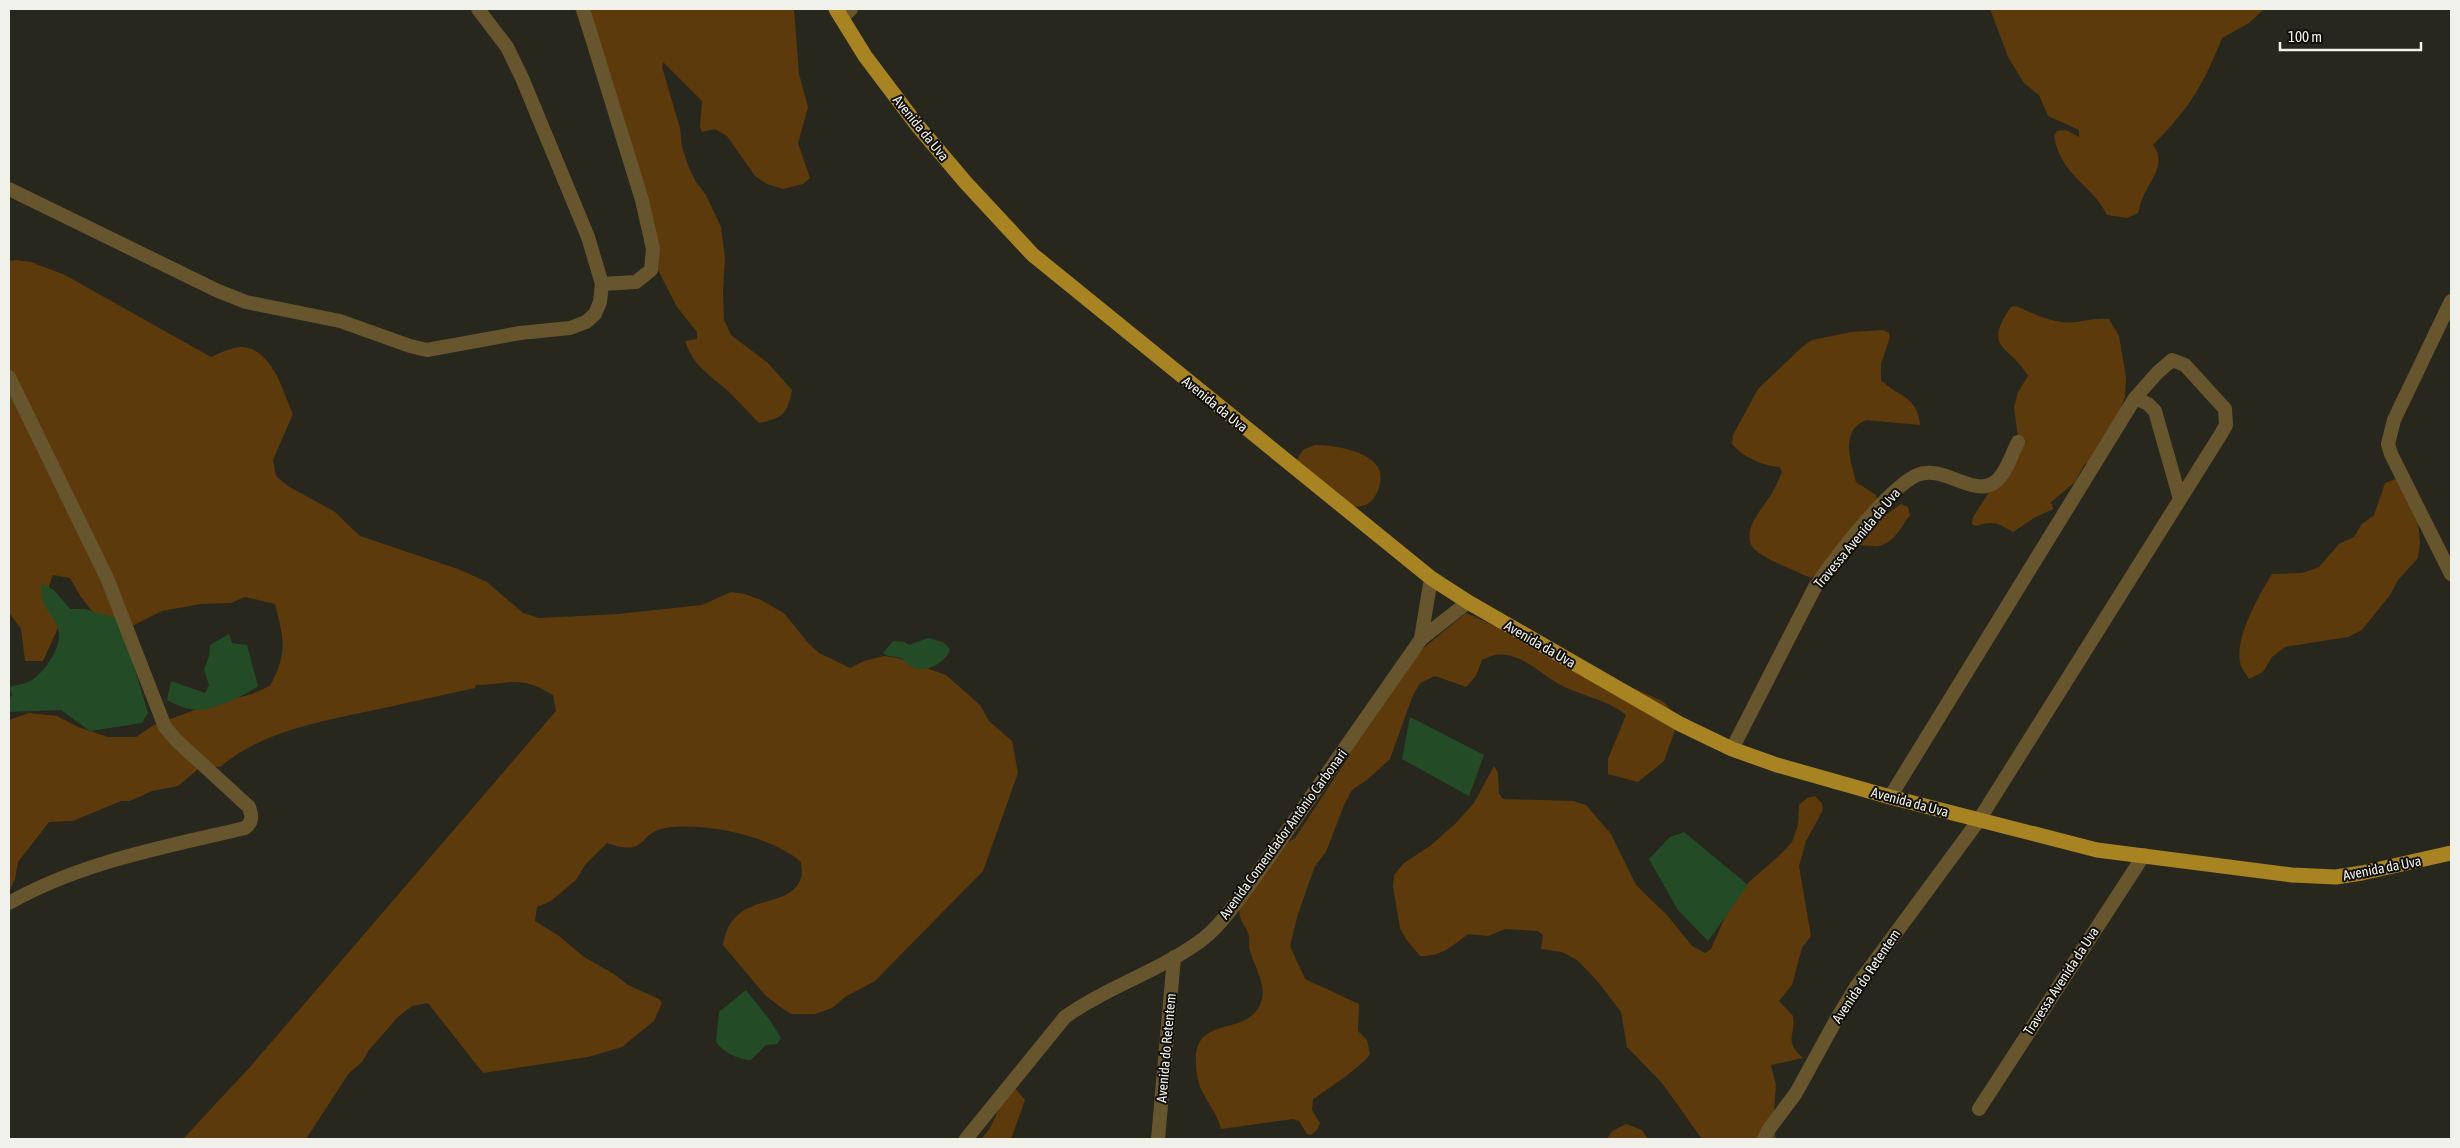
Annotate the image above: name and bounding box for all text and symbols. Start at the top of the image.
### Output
scale bar [2280,20,2421,52]
text: 100 m [2288,28,2322,45]
street label: Avenida da Uva [890,92,952,164]
street label: Avenida da Uva [1179,373,1251,435]
street label: Travessa Avenida da Uva [1811,485,1903,591]
street label: Avenida da Uva [1502,617,1578,671]
street label: Avenida Comendador Antônio Carbonari [1216,746,1350,922]
street label: Avenida da Uva [1870,784,1950,820]
street label: Avenida da Uva [2342,853,2422,883]
street label: Travessa Avenida da Uva [2020,924,2102,1038]
street label: Avenida do Retentem [1829,926,1903,1026]
street label: Avenida do Retentem [1153,993,1179,1103]

